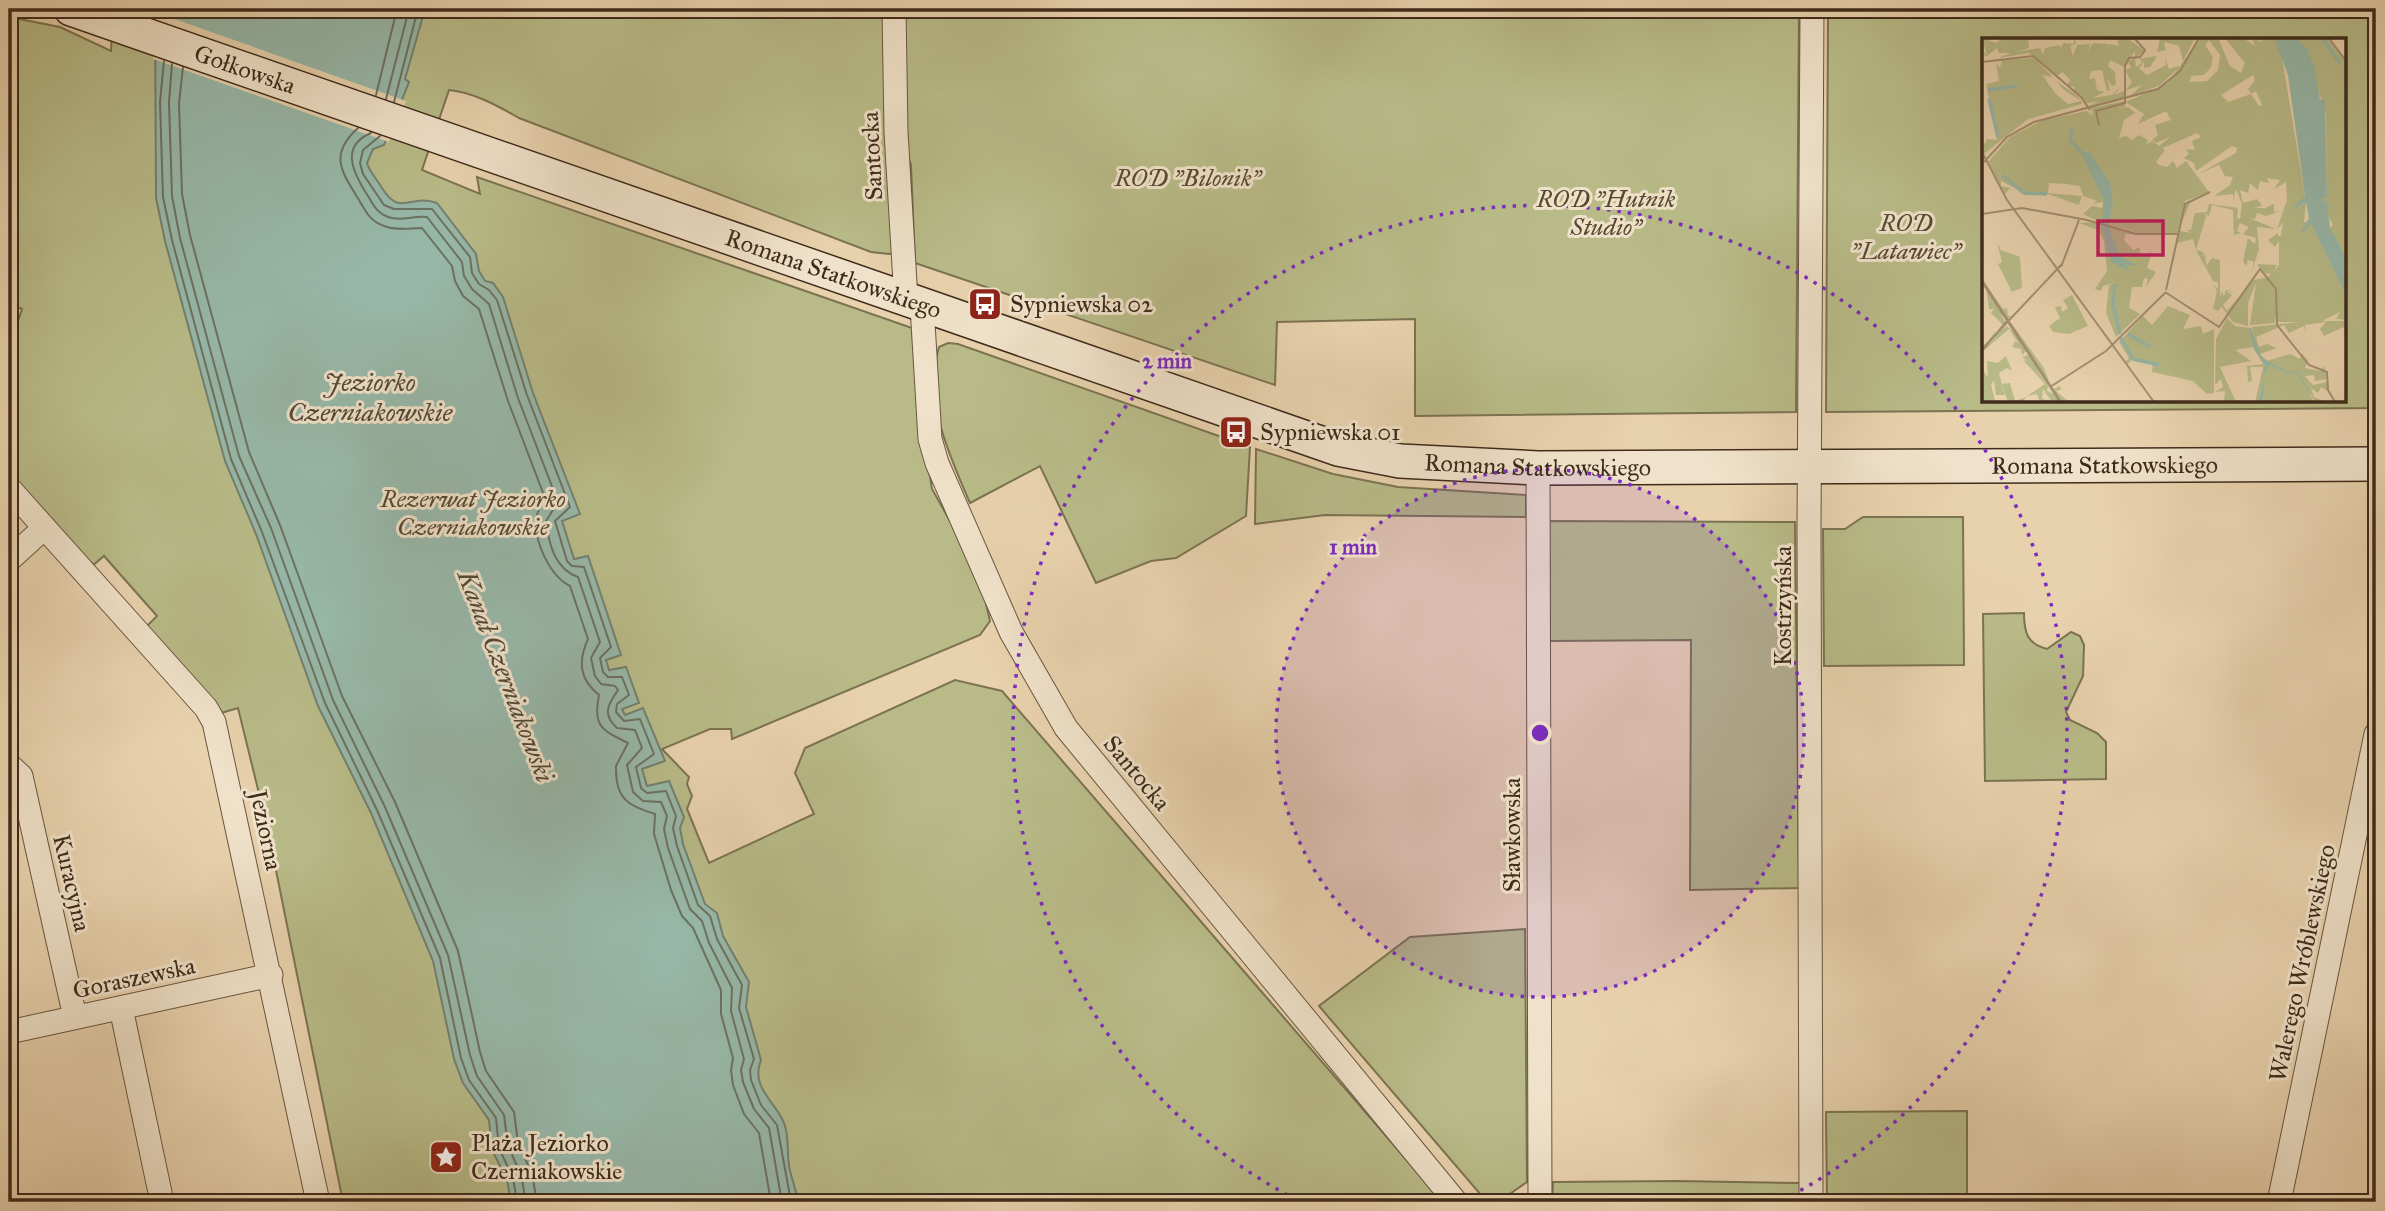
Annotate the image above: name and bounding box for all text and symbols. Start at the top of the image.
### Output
street label: Gołkowska [190,38,300,101]
inset map [1982,38,2346,402]
street label: Santocka [855,110,889,201]
park label: ROD "Bilonik" [1114,163,1264,193]
park label: ROD "Hutnik Studio" [1536,184,1676,242]
park label: ROD "Latawiec" [1851,208,1964,266]
street label: Romana Statkowskiego [721,222,946,325]
bus stop icon: Sypniewska 02 [966,285,1004,323]
place label: Sypniewska 02 [1010,289,1153,319]
text: 2 min [1142,348,1192,374]
water label: Jeziorko Czerniakowskie [288,366,453,428]
bus stop icon: Sypniewska 01 [1217,413,1255,451]
place label: Sypniewska 01 [1260,417,1400,447]
street label: Romana Statkowskiego [1423,447,1651,483]
street label: Romana Statkowskiego [1991,450,2218,481]
park label: Rezerwat Jeziorko Czerniakowskie [379,484,566,542]
text: 1 min [1329,534,1377,560]
street label: Kostrzyńska [1768,545,1798,666]
water label: Kanał Czerniakowski [450,563,561,787]
centre of rings [1528,721,1552,745]
street label: Santocka [1097,729,1178,817]
street label: Sławkowska [1497,777,1527,892]
street label: Jeziorna [242,784,289,874]
street label: Kuracyjna [46,831,98,935]
street label: Walerego Wróblewskiego [2262,842,2342,1084]
street label: Goraszewska [70,950,199,1006]
place label: Plaża Jeziorko Czerniakowskie [471,1128,622,1186]
place icon: Plaża Jeziorko Czerniakowskie [427,1138,465,1176]

